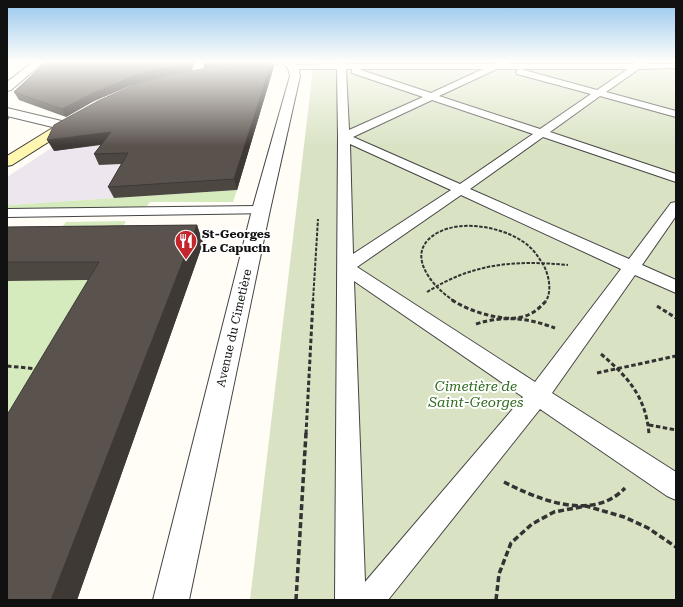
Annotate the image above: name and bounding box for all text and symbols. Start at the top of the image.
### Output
place label: St-Georges Le Capucin [202,227,270,255]
restaurant icon: St-Georges Le Capucin [173,228,199,261]
street label: Avenue du Cimetière [214,267,254,388]
park label: Cimetière de Saint-Georges [427,378,524,410]

